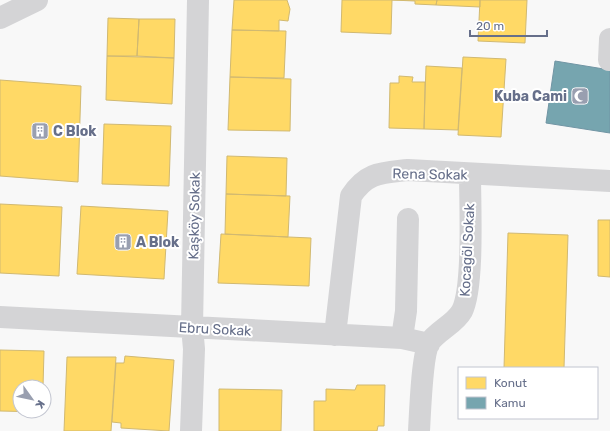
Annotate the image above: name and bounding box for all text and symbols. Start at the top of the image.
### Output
scale bar [470,12,547,38]
text: 20 m [476,19,504,33]
mosque icon: Kuba Cami [570,86,590,106]
place label: Kuba Cami [494,88,567,105]
building icon: C Blok [30,121,50,141]
place label: C Blok [53,123,97,140]
street label: Rena Sokak [392,165,469,184]
street label: Kaşköy Sokak [185,171,204,260]
street label: Kocagöl Sokak [457,202,478,297]
building icon: A Blok [113,232,133,252]
place label: A Blok [136,234,180,251]
street label: Ebru Sokak [178,319,253,340]
legend [458,367,598,419]
text: Konut [494,376,527,390]
north arrow [12,379,52,419]
text: Kamu [494,396,526,410]
text: K [32,398,47,411]

